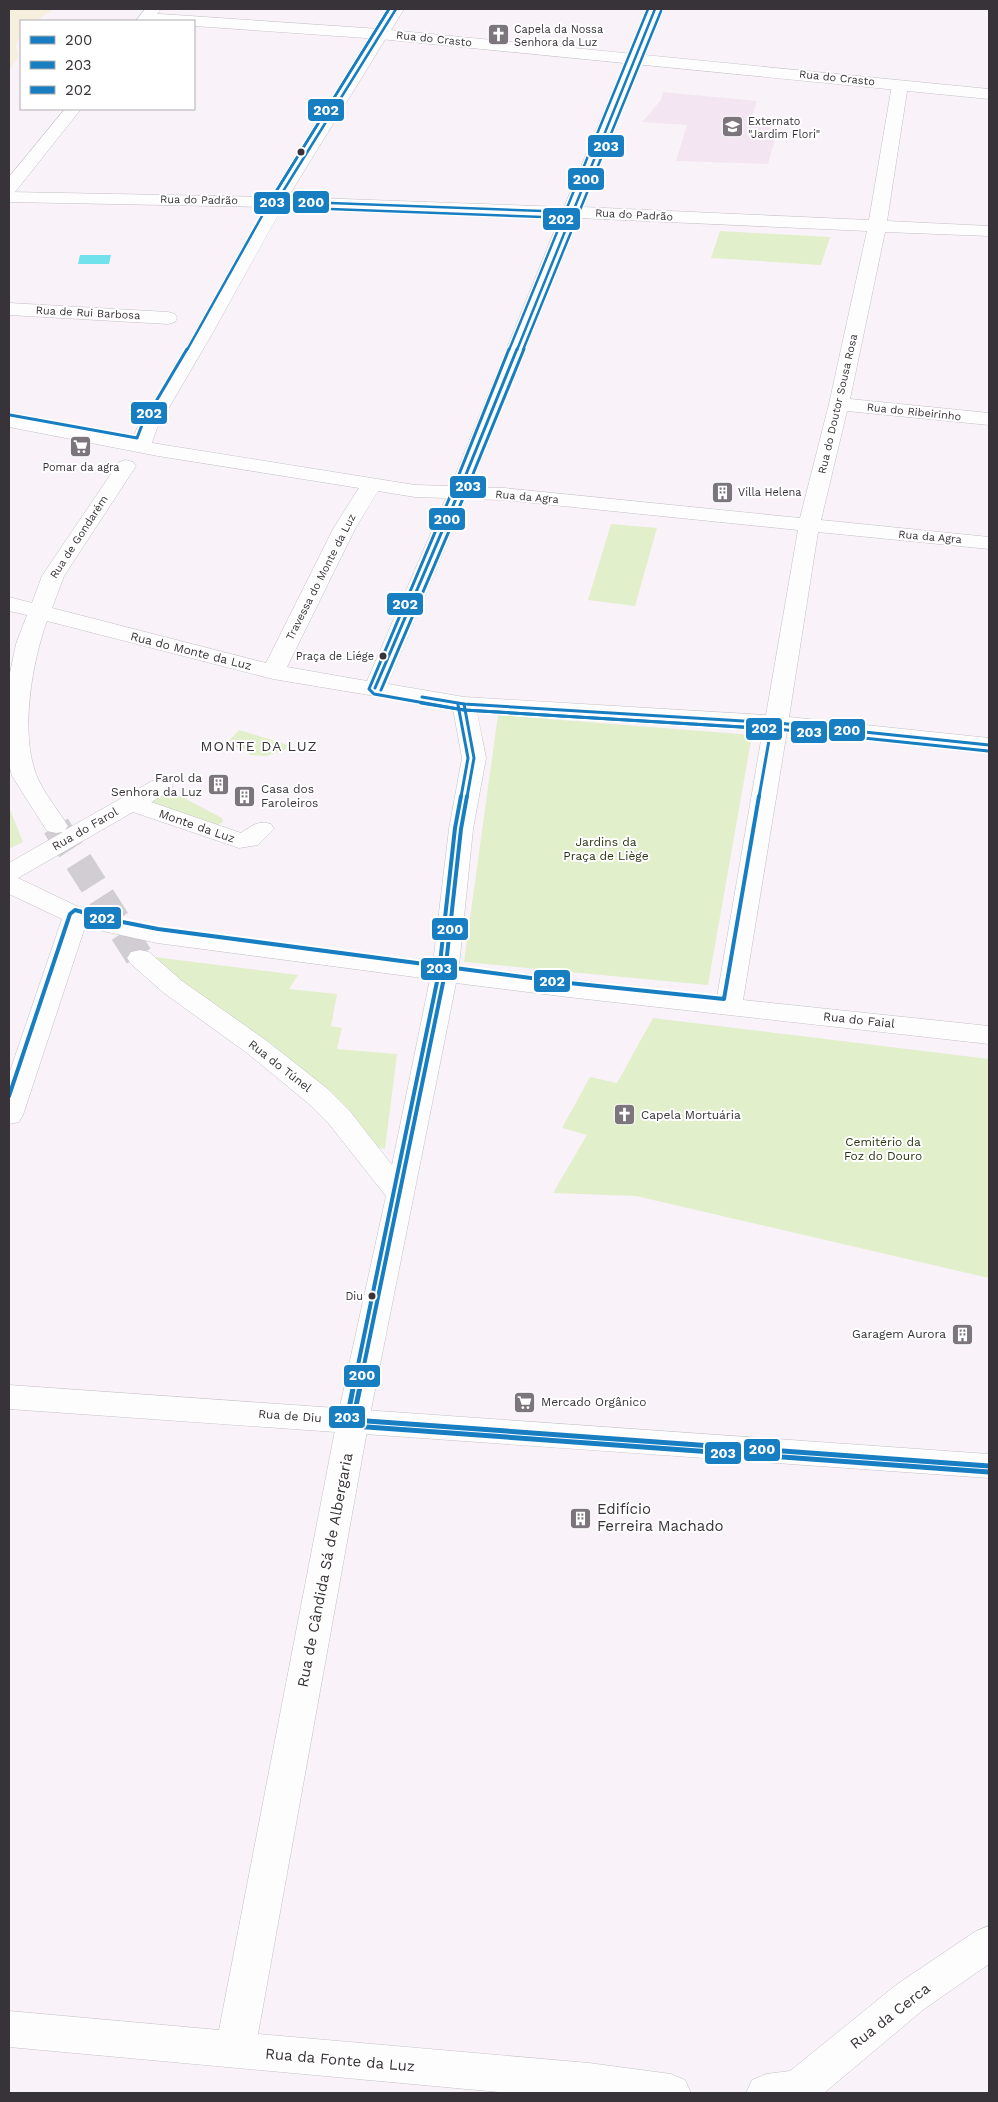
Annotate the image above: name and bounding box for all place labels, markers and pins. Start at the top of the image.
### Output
church icon: Capela da Nossa Senhora da Luz [486,23,510,47]
place label: Capela da Nossa Senhora da Luz [514,23,603,49]
school or university icon: Externato "Jardim Flori" [720,115,744,139]
place label: Externato "Jardim Flori" [748,115,820,141]
unlabelled marker [296,147,306,157]
supermarket icon: Pomar da agra [69,434,93,458]
place label: Pomar da agra [42,461,120,474]
building icon: Villa Helena [710,480,734,504]
place label: Villa Helena [738,486,802,499]
place label: Praça de Liége [296,650,374,663]
marker: Praça de Liége [378,651,388,661]
place label: Farol da Senhora da Luz [111,771,202,799]
building icon: Farol da Senhora da Luz [206,773,230,797]
place label: Casa dos Faroleiros [261,782,318,810]
building icon: Casa dos Faroleiros [233,784,257,808]
church icon: Capela Mortuária [613,1103,637,1127]
place label: Capela Mortuária [641,1108,741,1122]
place label: Diu [345,1290,363,1303]
marker: Diu [367,1291,377,1301]
building icon: Garagem Aurora [950,1322,974,1346]
place label: Garagem Aurora [852,1327,946,1341]
supermarket icon: Mercado Orgânico [513,1390,537,1414]
place label: Mercado Orgânico [541,1395,646,1409]
place label: Edifício Ferreira Machado [597,1500,724,1535]
building icon: Edifício Ferreira Machado [569,1506,593,1530]

